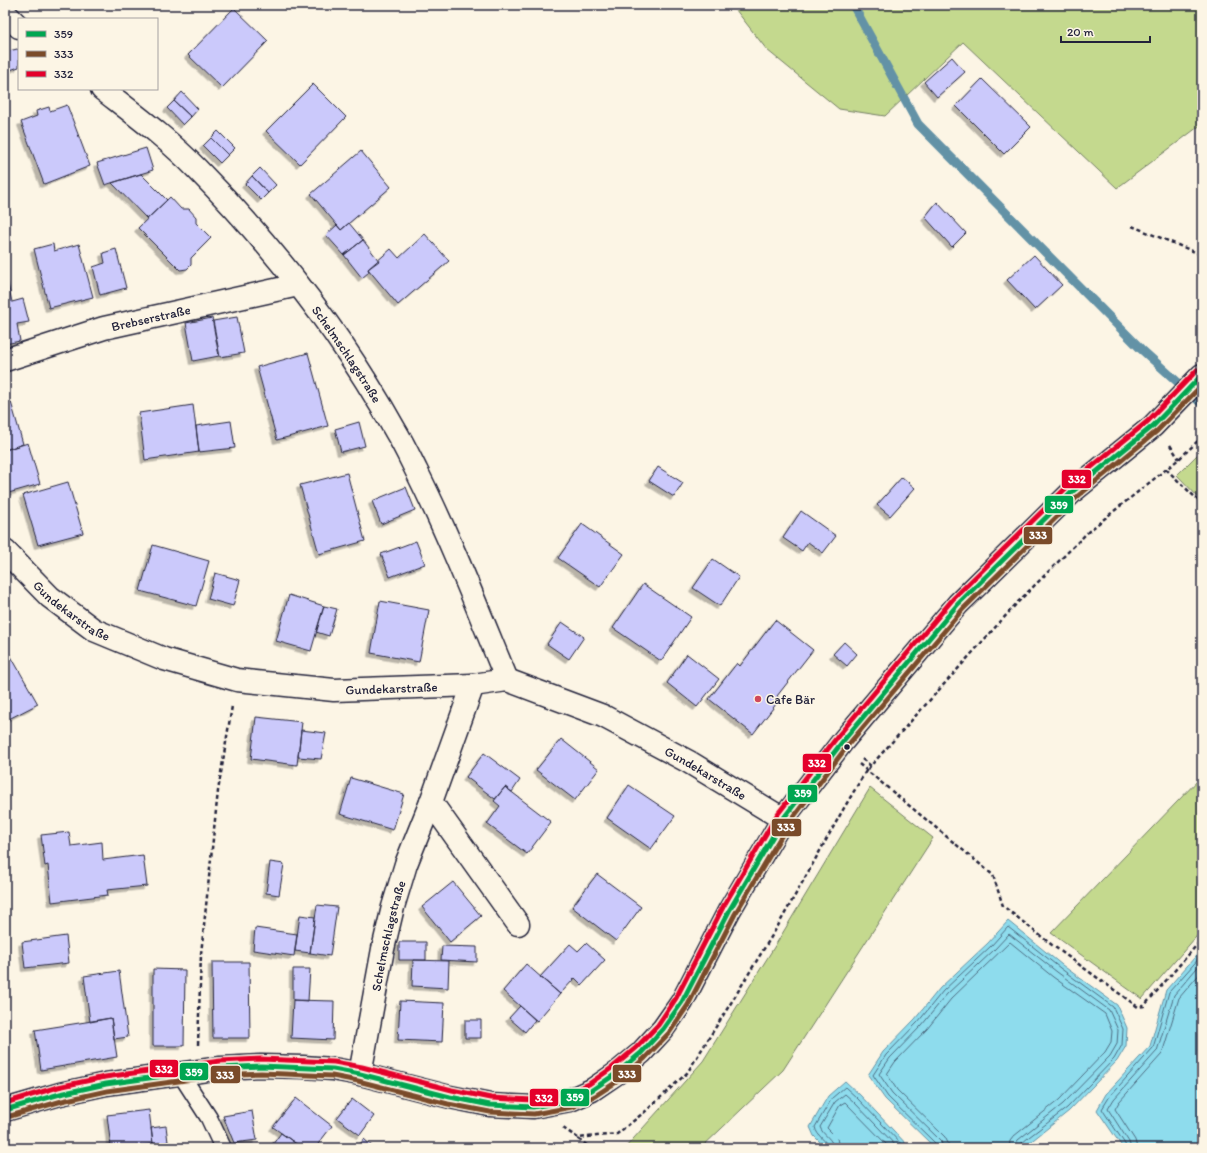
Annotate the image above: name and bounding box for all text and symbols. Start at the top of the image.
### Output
legend [18,18,158,90]
scale bar [1061,18,1150,44]
text: 20 m [1067,25,1094,39]
text: 359 [54,27,73,41]
text: 333 [54,47,74,61]
text: 332 [54,67,74,81]
street label: Brebserstraße [110,302,192,334]
street label: Schelmschlagstraße [309,303,385,405]
line badge: 332 [1061,469,1092,489]
text: 332 [1068,473,1086,486]
line badge: 359 [1044,495,1074,514]
text: 359 [1050,499,1068,512]
line badge: 333 [1023,526,1053,545]
text: 333 [1029,529,1047,542]
street label: Gundekarstraße [30,577,112,643]
street label: Gundekarstraße [345,679,438,697]
place label: Cafe Bär [766,692,815,707]
marker: Cafe Bär [753,694,763,704]
unlabelled marker [842,742,852,752]
street label: Gundekarstraße [662,743,749,803]
line badge: 332 [802,753,832,773]
text: 332 [808,757,826,770]
line badge: 359 [787,784,818,803]
text: 359 [794,787,812,800]
line badge: 333 [771,818,802,837]
text: 333 [777,821,795,834]
street label: Schelmschlagstraße [368,879,408,992]
line badge: 332 [149,1059,179,1078]
line badge: 359 [179,1062,209,1081]
text: 332 [155,1063,173,1076]
line badge: 333 [612,1064,642,1083]
line badge: 333 [210,1065,241,1084]
text: 359 [185,1066,203,1079]
text: 333 [618,1068,636,1081]
text: 333 [216,1069,234,1082]
line badge: 332 [529,1088,559,1107]
line badge: 359 [560,1088,590,1107]
text: 359 [566,1091,584,1104]
text: 332 [535,1092,553,1105]

